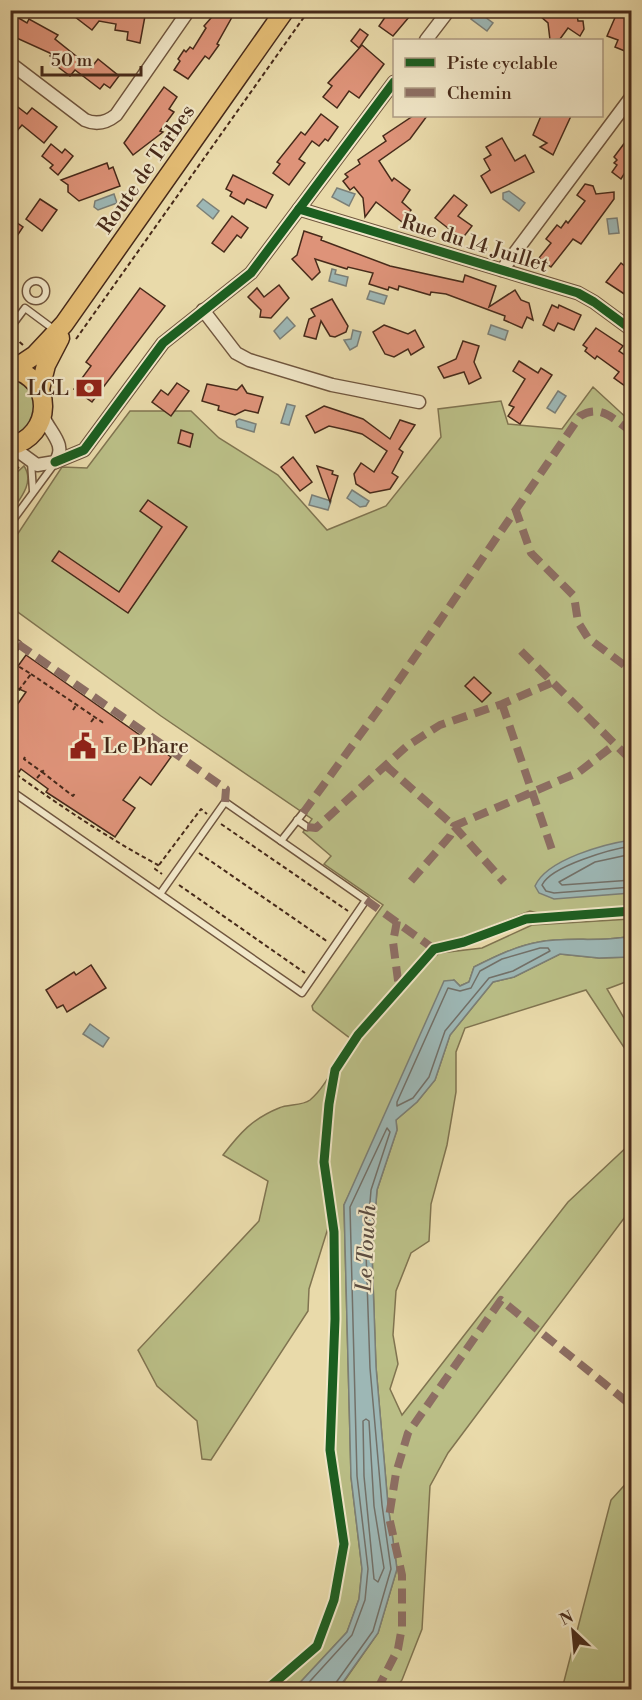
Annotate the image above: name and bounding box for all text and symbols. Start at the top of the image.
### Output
scale bar [42,39,141,77]
legend [393,39,603,117]
text: 50 m [51,49,93,72]
text: Piste cyclable [447,52,558,75]
text: Chemin [447,82,512,105]
street label: Route de Tarbes [93,100,201,239]
street label: Rue du 14 Juillet [398,209,552,279]
bank icon: LCL [74,373,104,403]
place label: LCL [27,376,69,402]
public building icon: Le Phare [68,731,98,761]
place label: Le Phare [103,734,189,760]
water label: Le Touch [351,1203,382,1293]
north arrow [543,1601,603,1661]
text: N [557,1607,577,1630]

